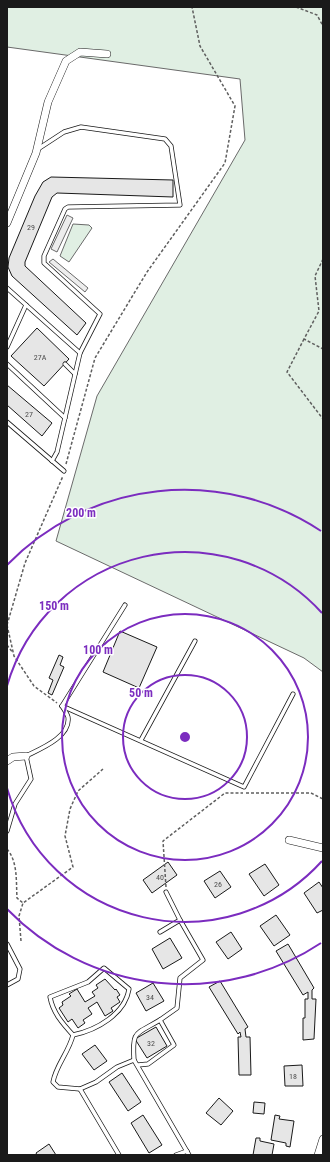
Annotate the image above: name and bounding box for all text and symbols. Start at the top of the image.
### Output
house number: 29 [27,223,35,232]
house number: 27А [34,353,47,362]
house number: 27 [25,410,33,419]
text: 200 m [66,506,96,520]
text: 150 m [39,599,69,613]
text: 100 m [83,643,113,657]
text: 50 m [129,686,153,700]
centre of rings [178,730,192,744]
house number: 40 [156,873,164,882]
house number: 26 [214,880,222,889]
house number: 34 [146,993,154,1002]
house number: 32 [147,1039,155,1048]
house number: 18 [289,1072,297,1081]

